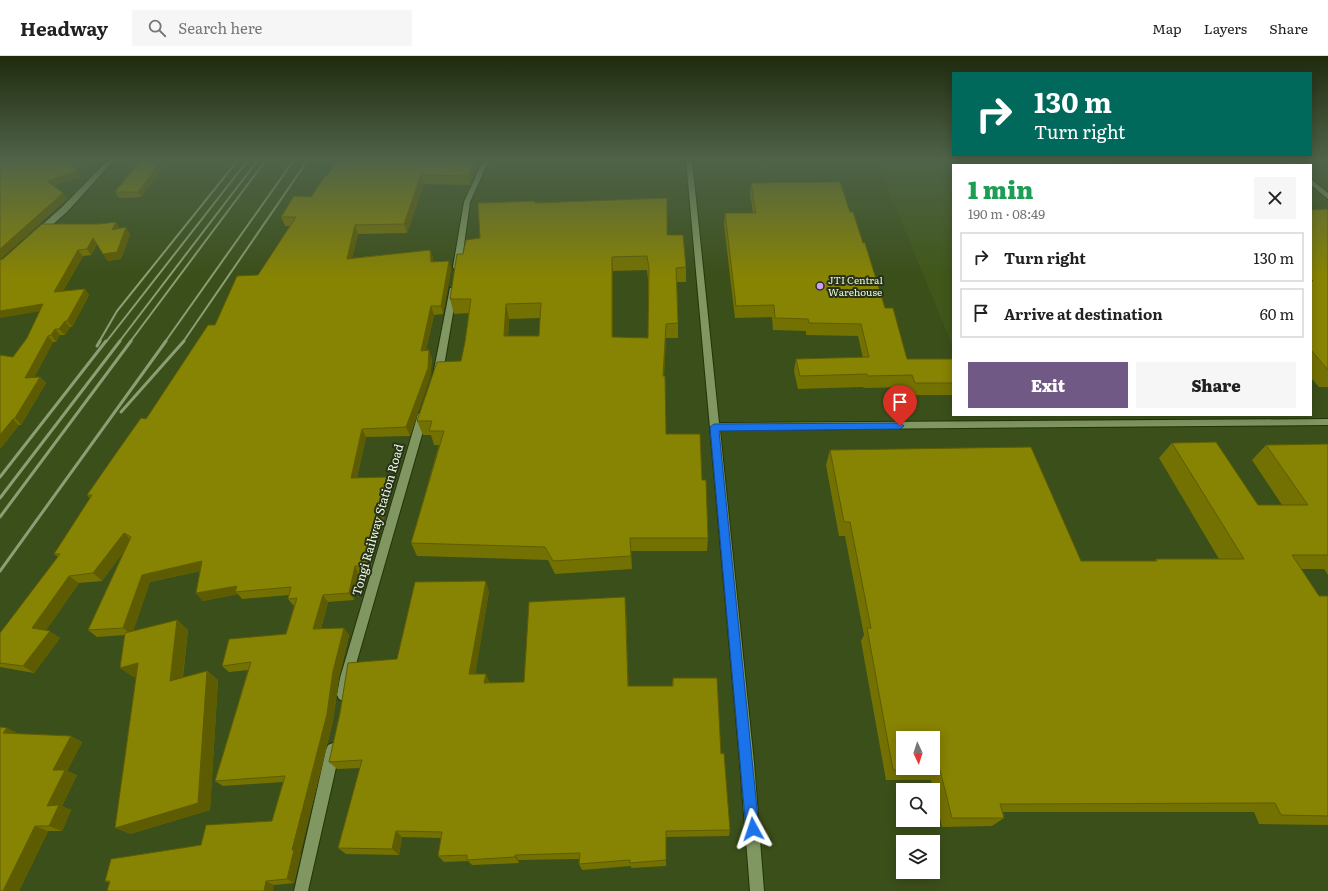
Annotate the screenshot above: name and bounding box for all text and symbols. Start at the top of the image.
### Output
search box [132,10,412,46]
text: Headway [20,14,108,42]
text: Search here [178,16,262,39]
icon: search [146,17,168,39]
text: Map [1152,18,1182,38]
text: Layers [1204,18,1247,38]
text: Share [1269,18,1308,38]
text: 130 m [1034,80,1112,122]
icon: right [968,88,1020,140]
text: Turn right [1034,118,1125,145]
text: 1 min [968,171,1033,206]
button: close [1254,177,1296,219]
text: 190 m · 08:49 [968,204,1045,223]
icon: right [970,246,992,268]
text: Turn right [1004,246,1086,269]
text: 130 m [1254,246,1294,269]
place label: JTI Central Warehouse [828,272,883,299]
marker: JTI Central Warehouse [815,281,825,291]
icon: arrive [970,302,992,324]
text: Arrive at destination [1004,302,1163,325]
text: 60 m [1260,302,1294,325]
button: Exit [968,362,1128,408]
button: Share [1136,362,1296,408]
pin [883,385,917,426]
icon: arrive [889,391,911,413]
street label: Tongi Railway Station Road [347,441,408,598]
north arrow [896,731,940,775]
map controls [896,731,940,879]
button: search [896,783,940,827]
position arrow [732,808,774,850]
button: layers [896,835,940,879]

